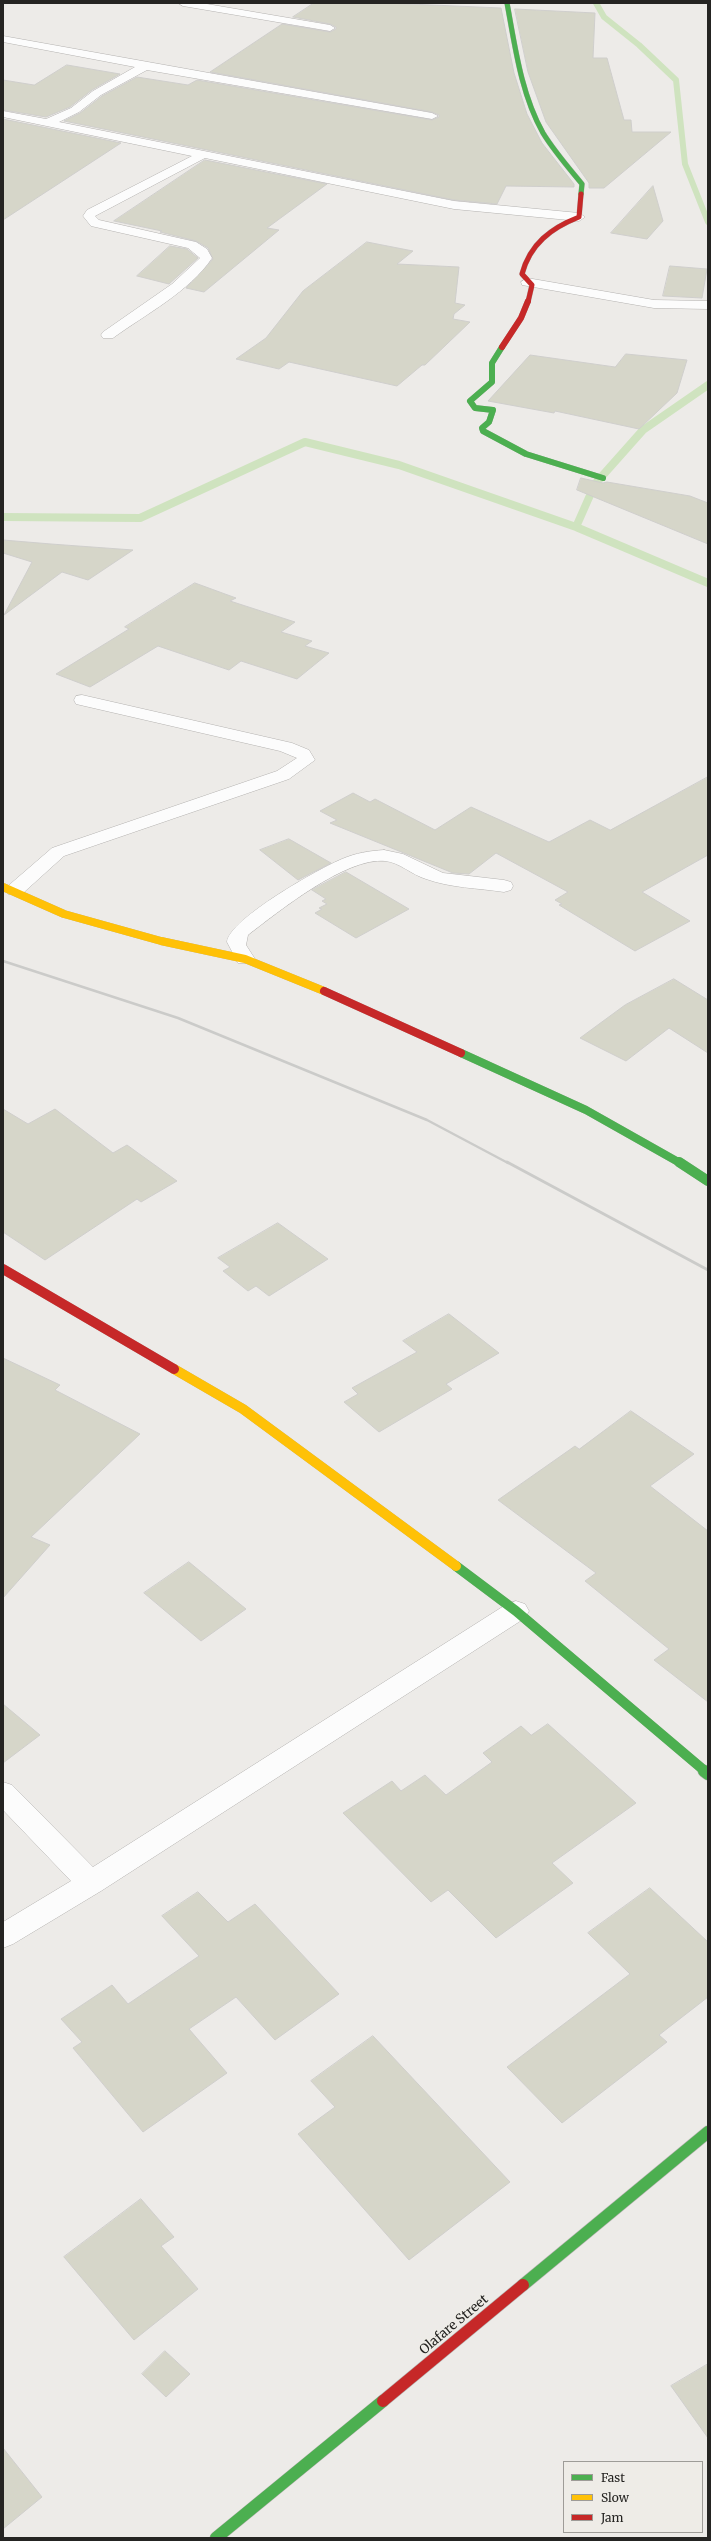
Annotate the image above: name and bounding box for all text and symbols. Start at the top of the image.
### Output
street label: Olafare Street [417,2292,491,2358]
legend [563,2461,703,2533]
text: Fast [601,2470,625,2485]
text: Slow [601,2490,629,2505]
text: Jam [601,2510,623,2525]

